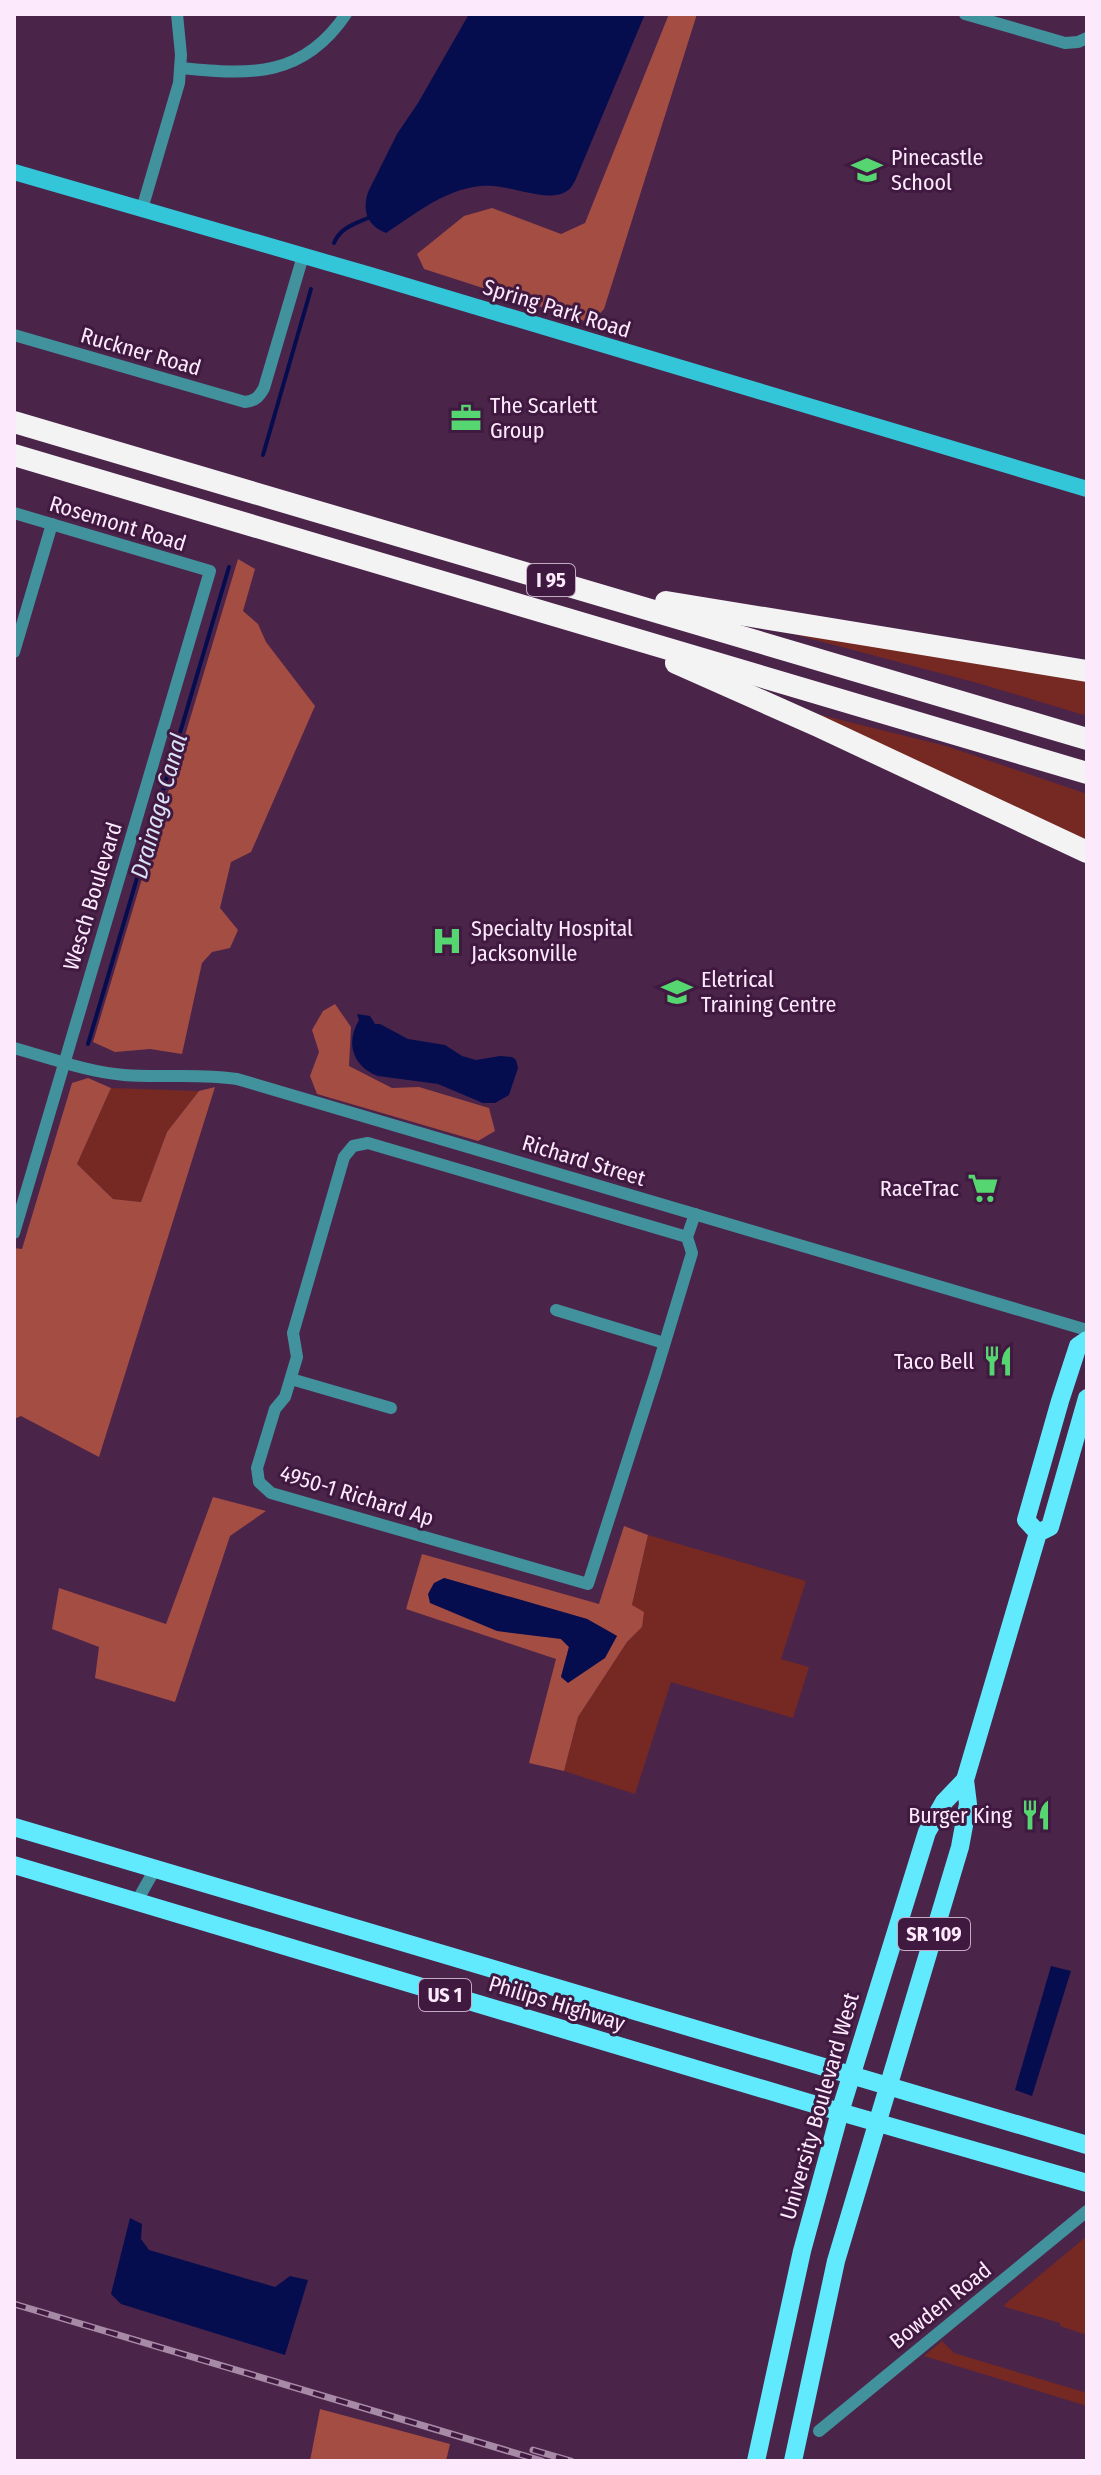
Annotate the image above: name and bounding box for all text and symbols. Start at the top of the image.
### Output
place label: Pinecastle School [891,144,983,196]
school or university icon: Pinecastle School [850,153,884,187]
street label: Spring Park Road [480,273,634,344]
street label: Ruckner Road [77,321,204,382]
place label: The Scarlett Group [490,392,598,444]
office icon: The Scarlett Group [449,401,483,435]
street label: Rosemont Road [46,490,189,557]
road number: I 95 [527,564,575,596]
water label: Drainage Canal [125,730,193,882]
street label: Wesch Boulevard [57,819,128,973]
place label: Specialty Hospital Jacksonville [471,915,633,967]
hospital icon: Specialty Hospital Jacksonville [430,924,464,958]
place label: Eletrical Training Centre [701,966,836,1018]
school or university icon: Eletrical Training Centre [660,975,694,1009]
street label: Richard Street [519,1129,650,1192]
supermarket icon: RaceTrac [966,1171,1000,1205]
place label: RaceTrac [880,1175,960,1202]
restaurant icon: Taco Bell [981,1344,1015,1378]
place label: Taco Bell [894,1348,974,1375]
street label: 4950-1 Richard Ap [277,1459,437,1532]
restaurant icon: Burger King [1019,1798,1053,1832]
place label: Burger King [908,1802,1013,1829]
road number: SR 109 [898,1918,970,1950]
street label: Philips Highway [485,1970,628,2037]
road number: US 1 [419,1979,471,2011]
street label: University Boulevard West [774,1989,865,2223]
street label: Bowden Road [884,2256,997,2355]

